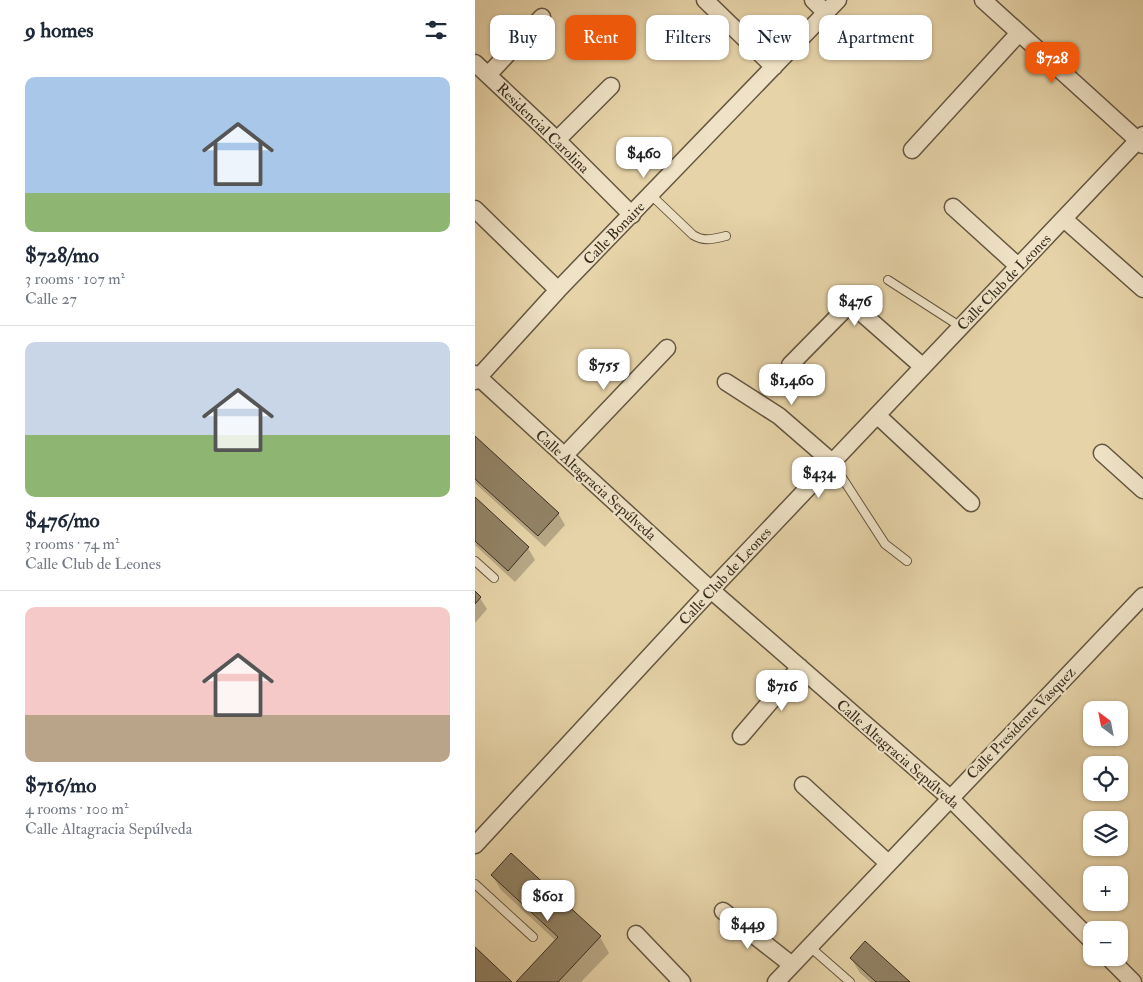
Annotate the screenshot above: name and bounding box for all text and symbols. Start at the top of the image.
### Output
chip: Buy [490,15,555,60]
chip: Rent [565,15,636,60]
chip: Filters [646,15,729,60]
chip: New [739,15,809,60]
chip: Apartment [819,15,932,60]
icon: filters [422,16,450,44]
text: 9 homes [25,17,94,44]
pin: $728 [1022,42,1082,84]
text: $728 [1036,48,1068,68]
street label: Residencial Carolina [492,79,594,178]
icon: home [193,109,283,199]
pin: $460 [614,136,674,179]
text: $460 [627,143,661,163]
street label: Calle Bonaire [579,198,649,269]
street label: Calle Club de Leones [953,230,1055,335]
text: $728/mo [25,242,99,269]
text: 3 rooms · 107 m² [25,269,125,289]
pin: $476 [825,284,885,327]
text: Calle 27 [25,289,77,309]
text: $476 [839,291,871,311]
pin: $755 [574,348,634,391]
text: $755 [589,355,619,375]
pin: $1,460 [751,364,833,406]
text: $1,460 [770,370,814,390]
icon: home [193,375,283,465]
street label: Calle Altagracia Sepúlveda [530,426,661,546]
pin: $434 [789,456,849,499]
text: $434 [803,463,835,483]
text: $476/mo [25,507,100,534]
street label: Calle Club de Leones [675,523,776,629]
text: 3 rooms · 74 m² [25,534,119,554]
text: Calle Club de Leones [25,554,161,574]
icon: home [193,640,283,730]
street label: Calle Presidente Vasquez [963,663,1080,784]
pin: $716 [752,670,812,712]
text: $716 [767,676,797,696]
street label: Calle Altagracia Sepúlveda [832,696,964,814]
north arrow [1083,701,1127,746]
map controls [1083,701,1128,966]
button: locate [1083,756,1128,801]
text: $716/mo [25,772,96,799]
text: 4 rooms · 100 m² [25,799,128,819]
button: layers [1083,811,1128,856]
text: Calle Altagracia Sepúlveda [25,819,192,839]
button: + [1083,866,1128,911]
pin: $601 [518,880,578,922]
text: $601 [533,886,563,906]
pin: $449 [718,908,778,950]
text: $449 [731,914,765,934]
button: − [1083,921,1128,966]

